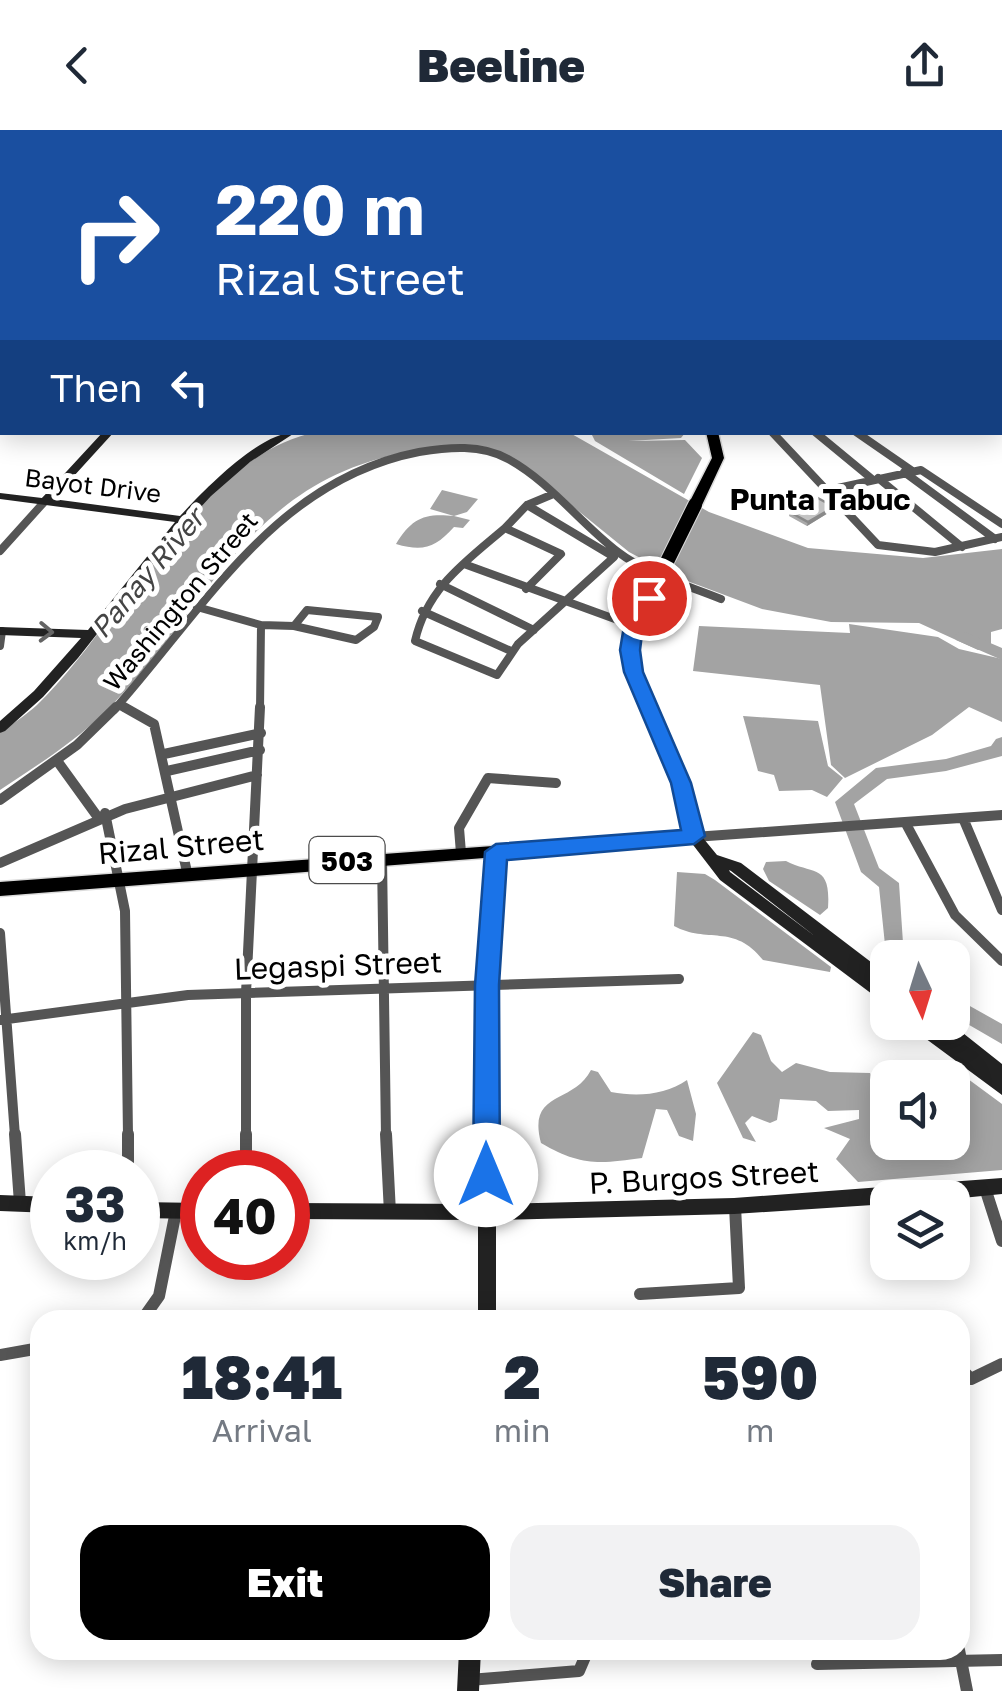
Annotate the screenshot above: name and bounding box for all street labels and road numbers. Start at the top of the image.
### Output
street label: Bayot Drive [23,461,163,509]
street label: Washington Street [96,505,264,697]
street label: Rizal Street [96,821,266,871]
road number: 503 [310,837,384,883]
street label: Legaspi Street [233,943,443,987]
street label: P. Burgos Street [588,1153,820,1201]

